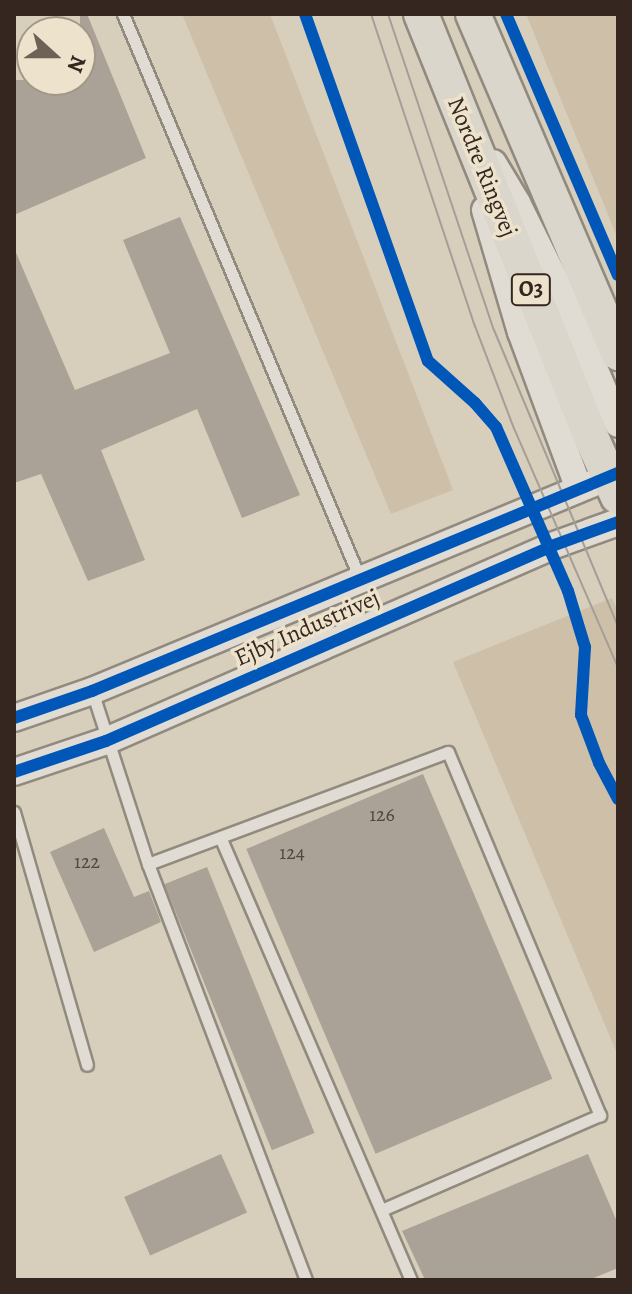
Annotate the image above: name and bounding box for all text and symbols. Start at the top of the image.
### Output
north arrow [16,16,96,96]
text: N [60,51,93,77]
street label: Nordre Ringvej [441,93,523,241]
road number: O3 [509,272,553,308]
street label: Ejby Industrivej [230,583,384,673]
house number: 126 [369,802,395,826]
house number: 124 [279,840,305,864]
house number: 122 [74,849,100,873]

